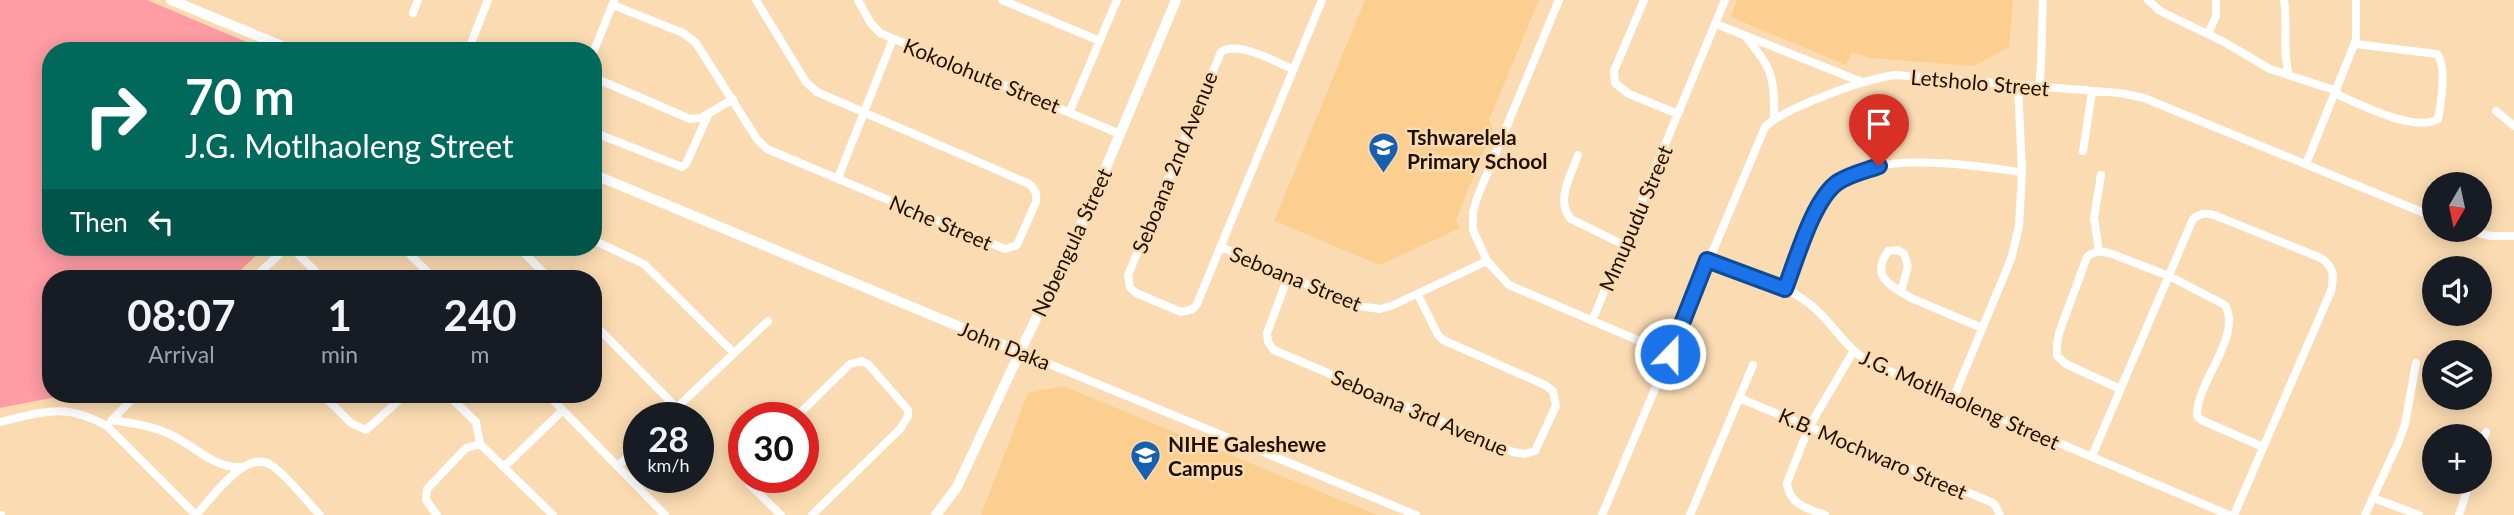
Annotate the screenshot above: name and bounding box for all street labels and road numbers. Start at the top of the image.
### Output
street label: Kokolohute Street [900,32,1064,118]
street label: Letsholo Street [1910,63,2051,101]
street label: Seboana 2nd Avenue [1126,67,1222,257]
street label: Mmupudu Street [1593,141,1677,295]
street label: Nobengula Street [1026,163,1117,320]
street label: Nche Street [886,189,997,255]
street label: Seboana Street [1227,240,1366,316]
street label: John Daka [956,315,1054,375]
street label: J.G. Motlhaoleng Street [1856,344,2064,454]
street label: Seboana 3rd Avenue [1328,363,1512,461]
street label: K.B. Mochwaro Street [1775,402,1971,504]

